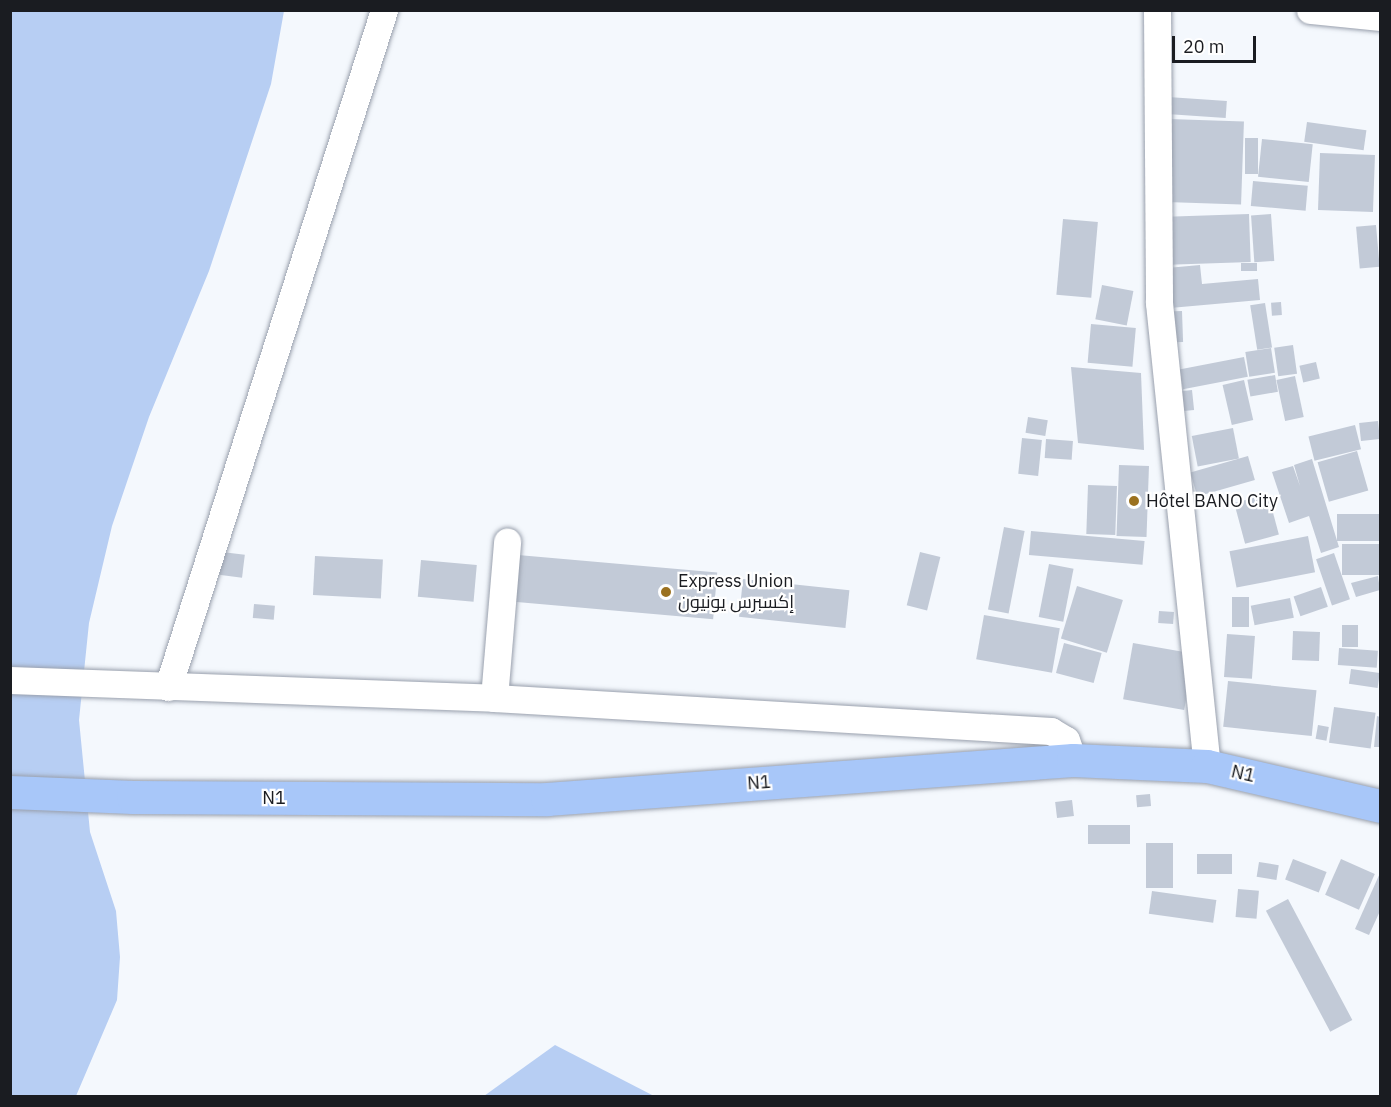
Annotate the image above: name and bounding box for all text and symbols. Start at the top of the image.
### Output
scale bar [1175,24,1259,62]
text: 20 m [1183,35,1225,58]
place label: Hôtel BANO City [1146,490,1278,512]
marker: Hôtel BANO City [1127,494,1141,508]
place label: Express Union إكسبرس يونيون [678,571,794,614]
marker: Express Union إكسبرس يونيون [659,585,673,599]
street label: N1 [1229,761,1257,787]
street label: N1 [747,771,771,795]
street label: N1 [262,787,286,809]

